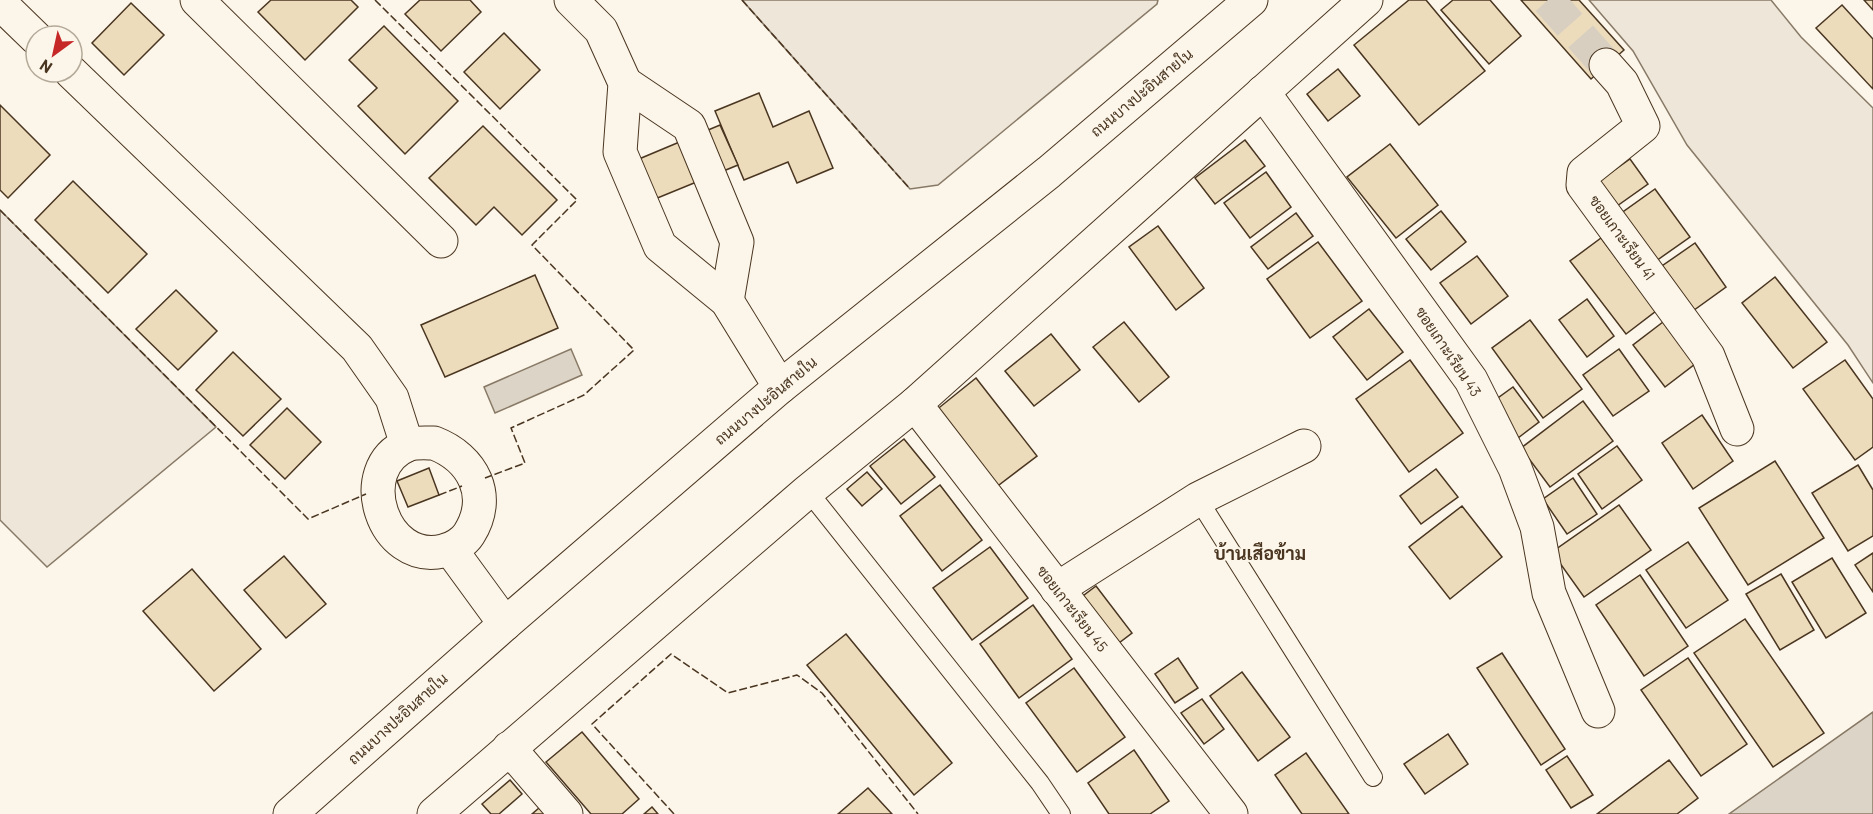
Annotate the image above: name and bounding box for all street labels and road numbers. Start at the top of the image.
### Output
street label: ถนนบางปะอินสายใน [1087,44,1196,140]
street label: ซอยเกาะเรียน 41 [1586,192,1660,283]
street label: ซอยเกาะเรียน 43 [1412,303,1485,400]
street label: ถนนบางปะอินสายใน [711,352,820,448]
street label: ซอยเกาะเรียน 45 [1034,562,1112,655]
street label: ถนนบางปะอินสายใน [344,669,451,768]

